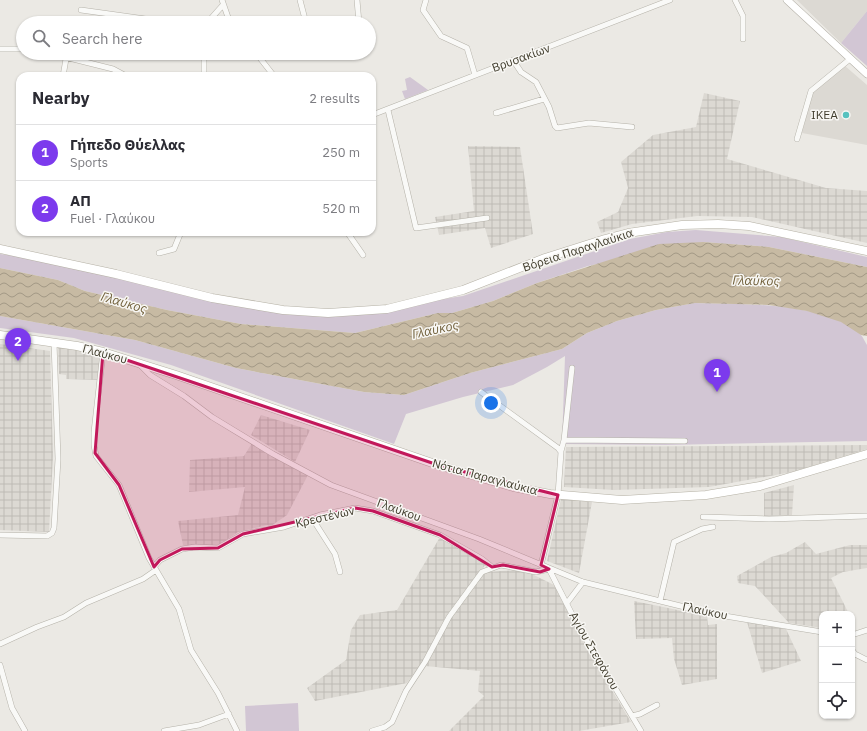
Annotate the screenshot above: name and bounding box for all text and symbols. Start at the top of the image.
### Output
search box [16,16,376,60]
icon: search [30,27,52,49]
text: Search here [62,29,142,48]
street label: Βρυσακίων [490,40,552,75]
text: Nearby [32,87,90,109]
text: 2 results [309,90,360,107]
place label: IKEA [811,107,838,122]
marker: IKEA [841,110,851,120]
text: Γήπεδο Θύελλας [70,135,185,154]
text: 1 [41,144,49,161]
text: 250 m [322,144,360,161]
text: Sports [70,154,108,171]
text: ΑΠ [70,191,91,210]
text: 2 [41,200,49,217]
text: 520 m [322,200,360,217]
text: Fuel · Γλαύκου [70,210,155,227]
street label: Βόρεια Παραγλαύκια [521,224,635,275]
water label: Γλαύκος [732,272,781,289]
water label: Γλαύκος [99,288,150,317]
water label: Γλαύκος [410,316,461,343]
pin: 2 [5,328,31,361]
street label: Γλαύκου [81,340,129,367]
pin: 1 [704,359,730,392]
your location [481,393,501,413]
street label: Νότια Παραγλαύκια [431,455,540,498]
street label: Γλαύκου [375,495,423,524]
street label: Κρεστένων [294,502,356,531]
street label: Γλαύκου [681,598,729,623]
street label: Αγίου Στεφάνου [566,609,623,692]
map controls [819,611,855,719]
button: + [819,611,855,647]
button: − [819,647,855,683]
button: locate [819,683,855,719]

